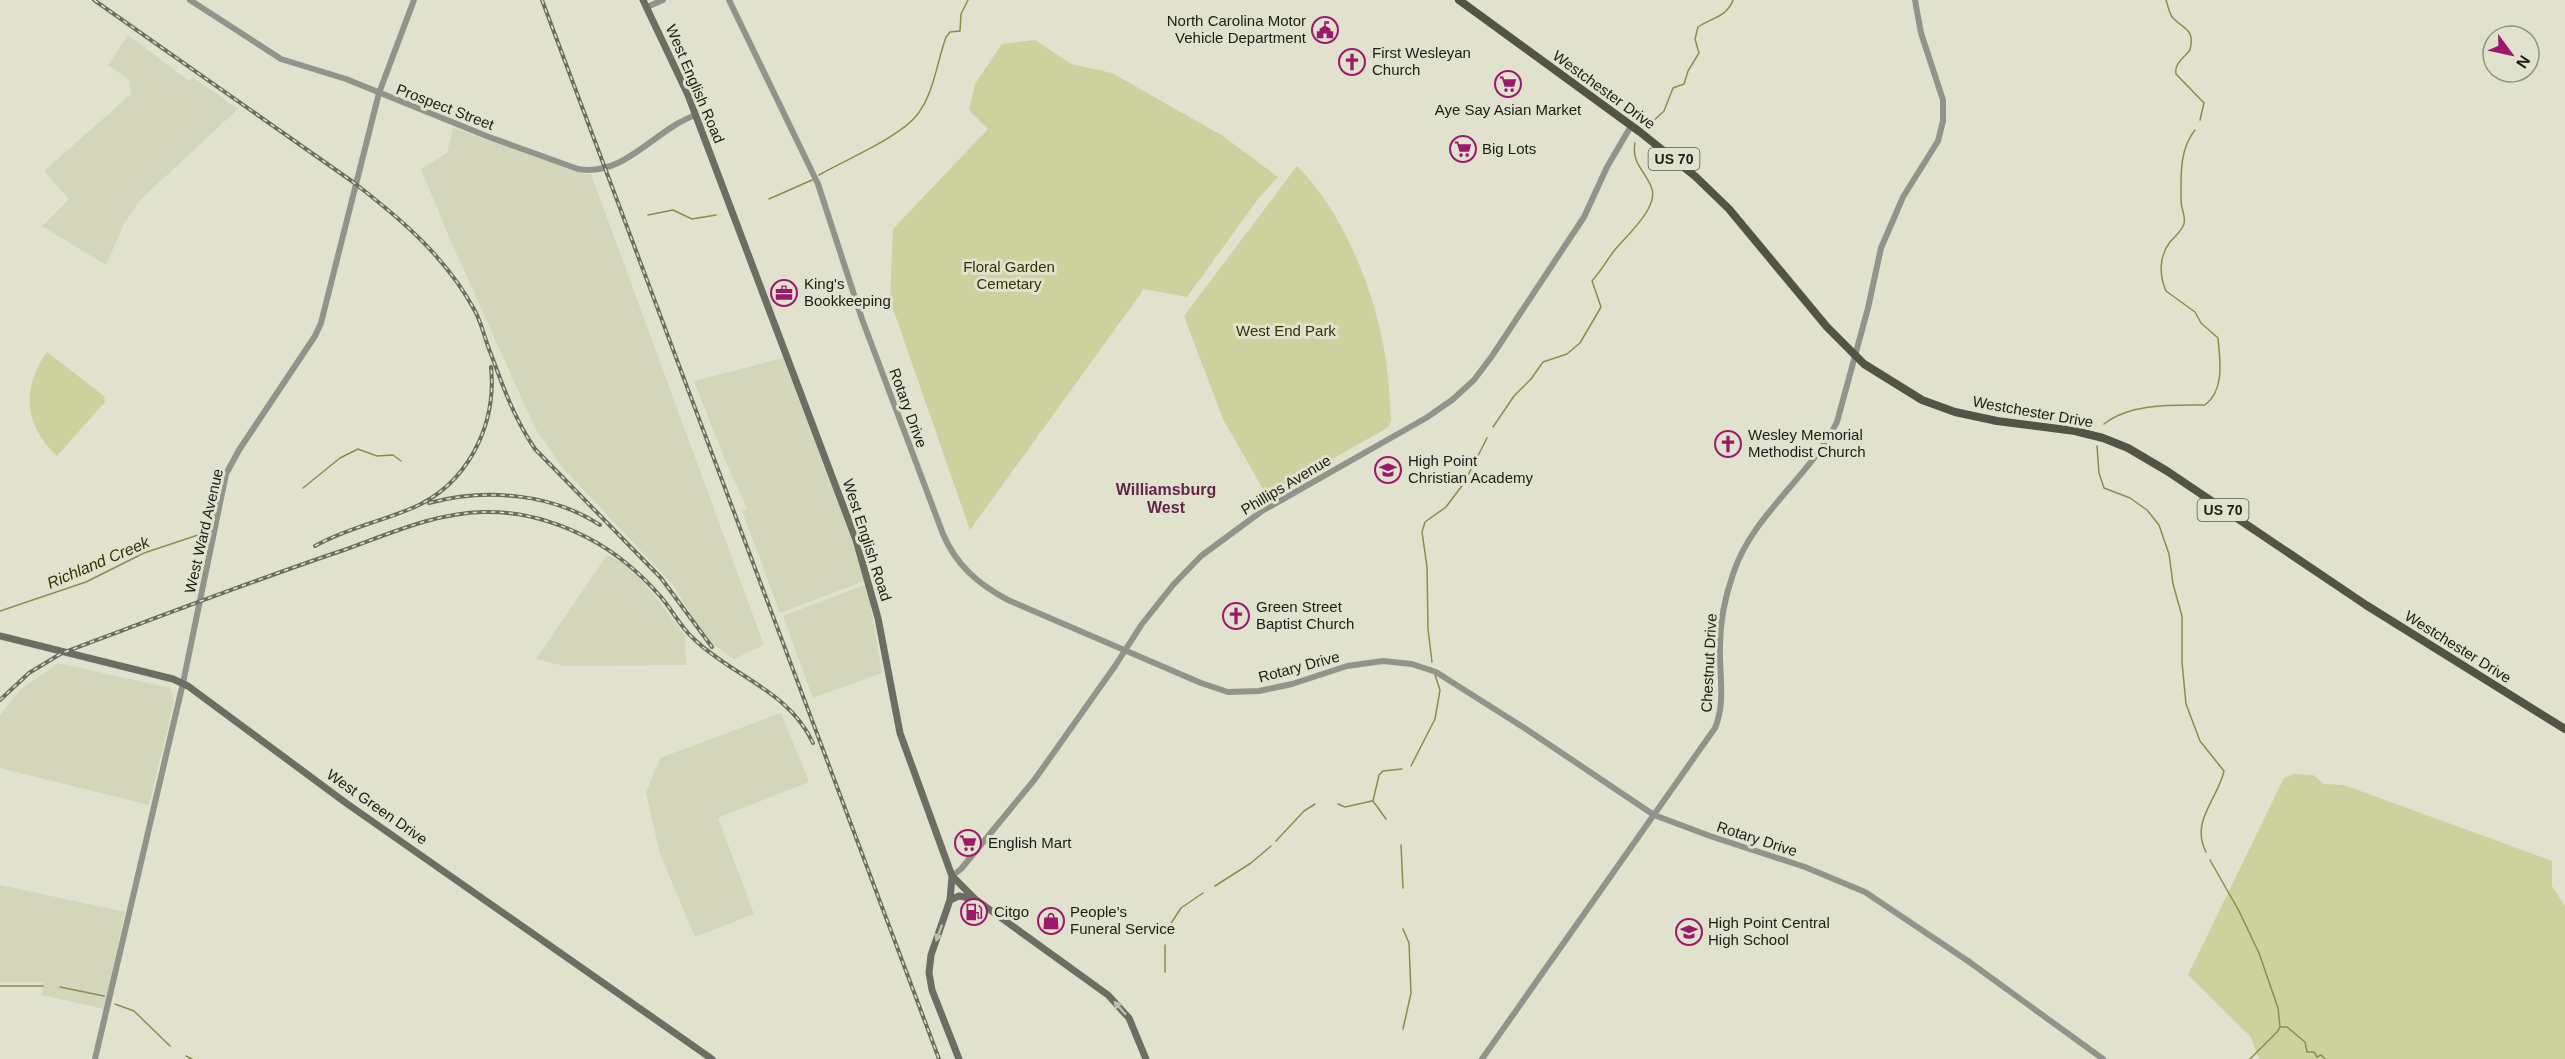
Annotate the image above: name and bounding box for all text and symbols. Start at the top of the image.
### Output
place label: North Carolina Motor Vehicle Department [1167,12,1307,46]
public building icon: North Carolina Motor Vehicle Department [1310,15,1340,45]
street label: West English Road [663,22,728,146]
north arrow [2481,24,2541,84]
place label: First Wesleyan Church [1372,44,1471,78]
church icon: First Wesleyan Church [1337,47,1367,77]
street label: Westchester Drive [1550,47,1659,132]
text: N [2513,52,2533,71]
supermarket icon: Aye Say Asian Market [1493,69,1523,99]
street label: Prospect Street [394,80,497,133]
place label: Aye Say Asian Market [1435,101,1582,118]
supermarket icon: Big Lots [1448,134,1478,164]
place label: Big Lots [1482,140,1536,157]
road number: US 70 [1648,148,1700,170]
park label: Floral Garden Cemetary [963,258,1055,292]
place label: King's Bookkeeping [804,275,891,309]
office icon: King's Bookkeeping [769,278,799,308]
park label: West End Park [1236,322,1336,339]
street label: Rotary Drive [886,366,931,450]
street label: Westchester Drive [1971,393,2095,430]
place label: Wesley Memorial Methodist Church [1748,426,1866,460]
church icon: Wesley Memorial Methodist Church [1713,429,1743,459]
street label: Phillips Avenue [1238,451,1334,518]
place label: High Point Christian Academy [1408,452,1534,486]
school or university icon: High Point Christian Academy [1373,455,1403,485]
street label: West Ward Avenue [181,467,226,595]
street label: West English Road [840,477,895,603]
district label: Williamsburg West [1116,481,1216,516]
road number: US 70 [2198,499,2248,521]
water label: Richland Creek [45,533,153,592]
place label: Green Street Baptist Church [1256,598,1354,632]
church icon: Green Street Baptist Church [1221,601,1251,631]
street label: Westchester Drive [2402,607,2515,686]
street label: Chestnut Drive [1697,613,1720,713]
street label: Rotary Drive [1256,648,1341,686]
street label: West Green Drive [324,766,431,848]
street label: Rotary Drive [1715,818,1799,859]
supermarket icon: English Mart [953,828,983,858]
place label: English Mart [988,834,1072,851]
fuel station icon: Citgo [959,897,989,927]
place label: Citgo [994,903,1029,920]
place label: People's Funeral Service [1070,903,1175,937]
shop icon: People's Funeral Service [1036,906,1066,936]
place label: High Point Central High School [1708,914,1830,948]
school or university icon: High Point Central High School [1674,917,1704,947]
one-way arrow [933,924,943,942]
one-way arrow [1113,1000,1127,1015]

